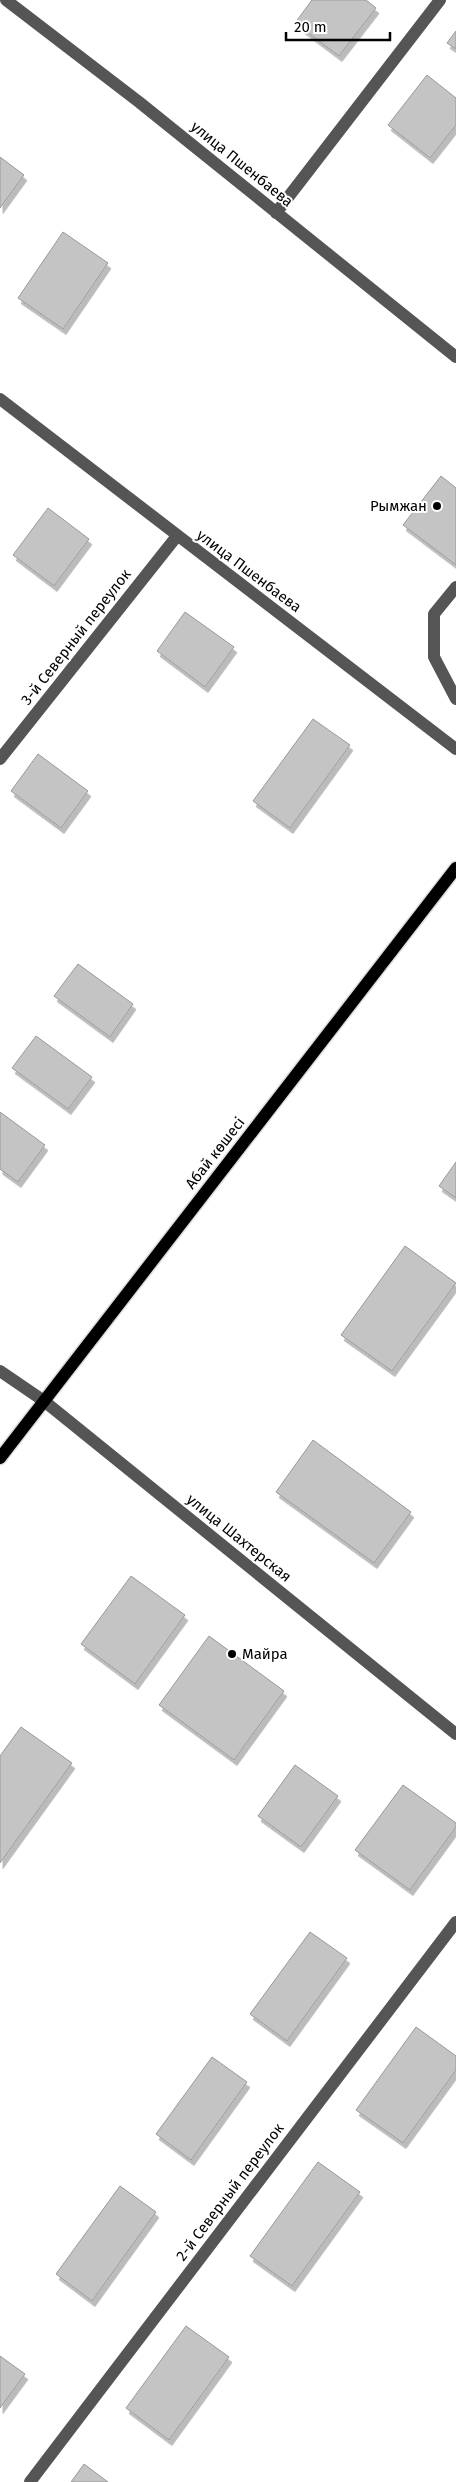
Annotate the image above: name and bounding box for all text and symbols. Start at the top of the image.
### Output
scale bar [286,10,390,42]
text: 20 m [294,18,327,36]
street label: улица Пшенбаева [187,117,297,211]
place label: Рымжан [370,497,427,515]
marker: Рымжан [431,500,443,512]
street label: улица Пшенбаева [193,526,305,616]
street label: 3-й Северный переулок [17,565,135,709]
street label: Абай көшесі [181,1113,249,1193]
street label: улица Шахтерская [183,1490,295,1586]
place label: Майра [242,1645,288,1663]
marker: Майра [226,1648,238,1660]
street label: 2-й Северный переулок [172,2120,288,2264]

